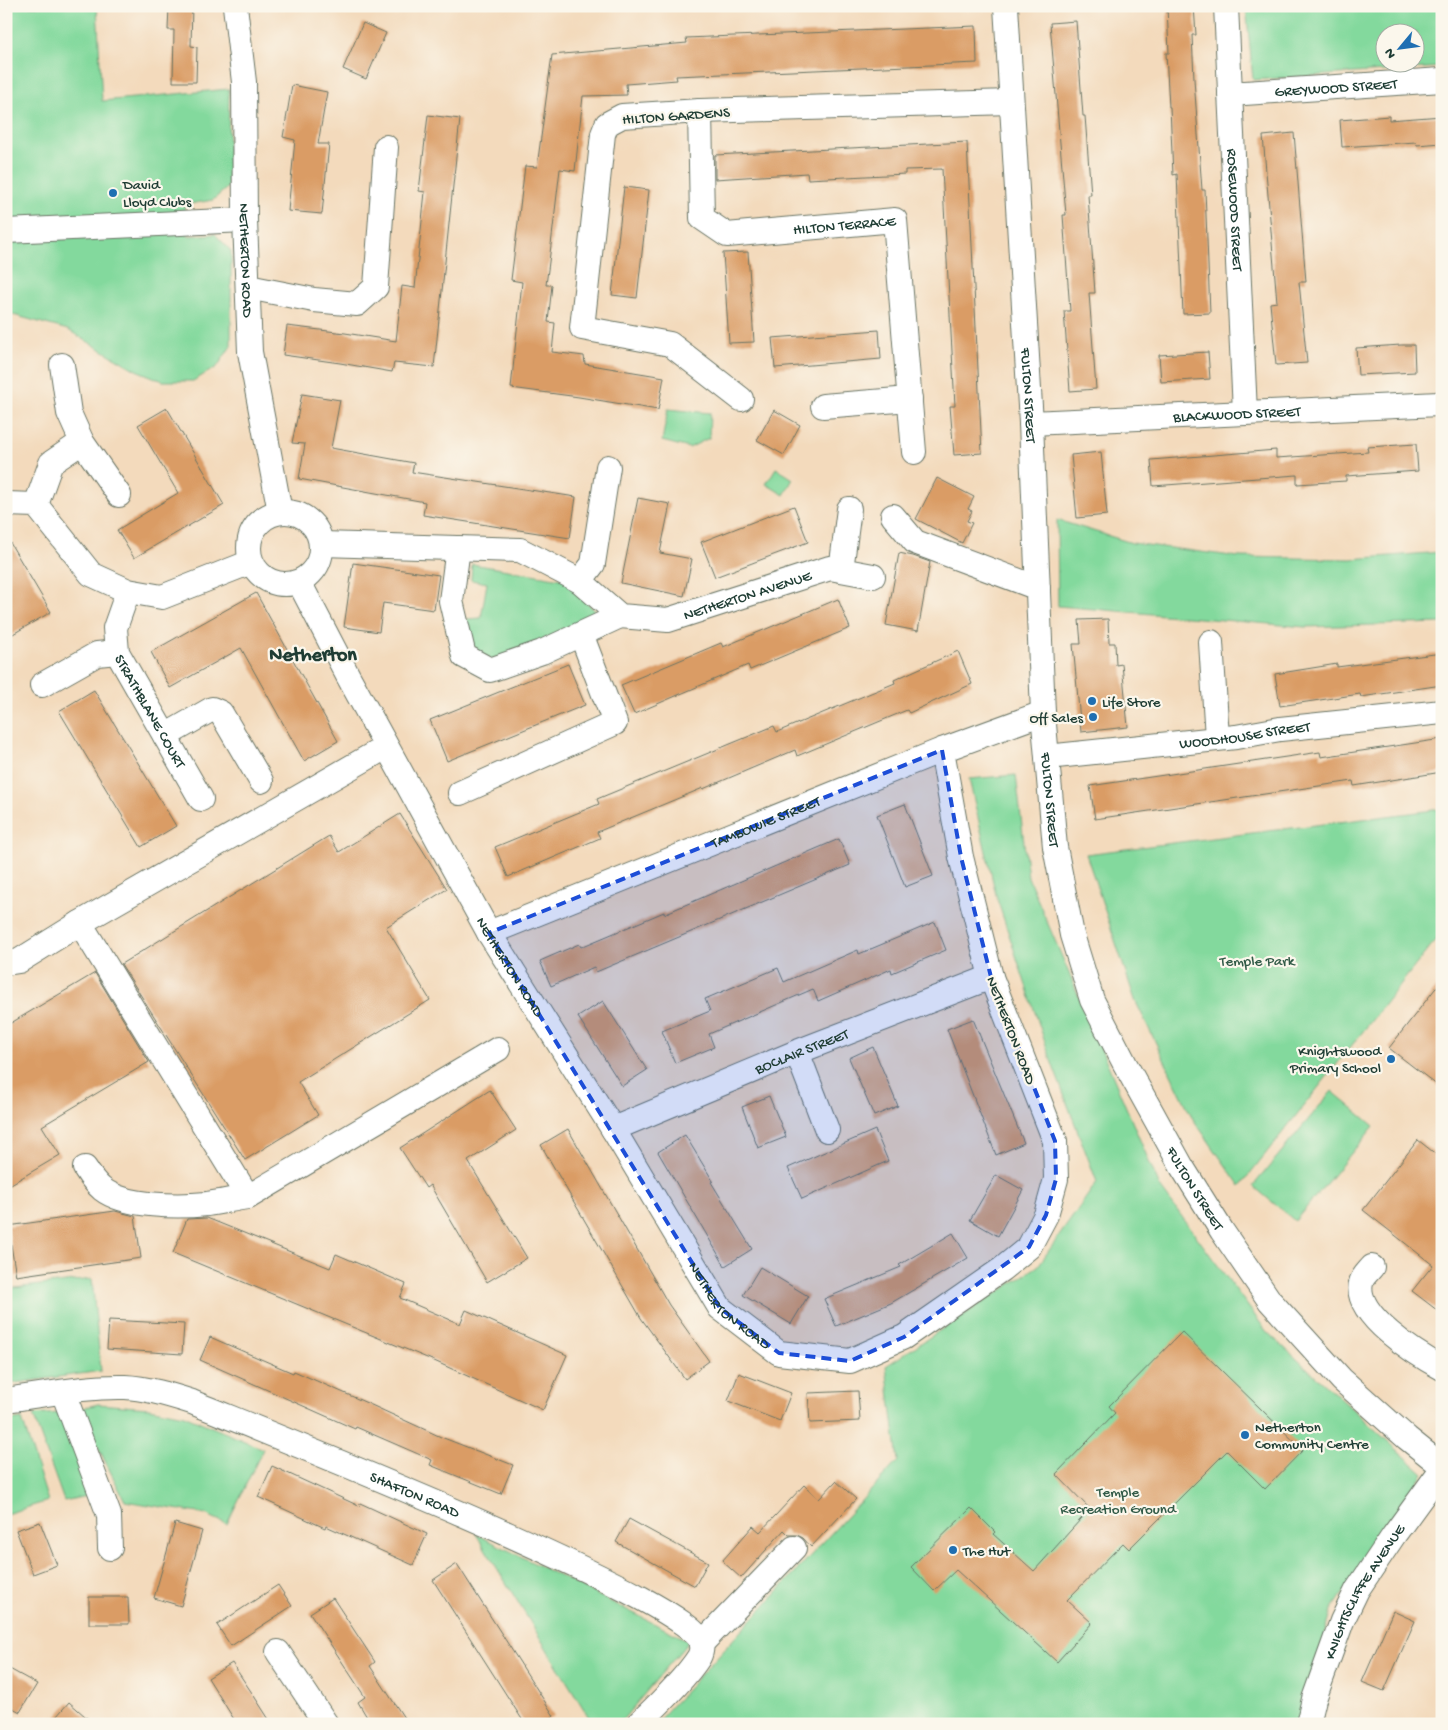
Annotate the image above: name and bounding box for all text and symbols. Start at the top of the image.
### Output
north arrow [1376,22,1426,72]
text: N [1381,45,1400,61]
street label: GREYWOOD STREET [1274,76,1399,102]
street label: HILTON GARDENS [622,104,731,130]
street label: ROSEWOOD STREET [1222,148,1245,273]
place label: David Lloyd Clubs [122,177,192,212]
marker: David Lloyd Clubs [107,187,119,199]
street label: NETHERTON ROAD [234,203,256,318]
street label: HILTON TERRACE [792,213,897,240]
street label: FULTON STREET [1015,346,1039,444]
street label: BLACKWOOD STREET [1172,403,1302,427]
street label: NETHERTON AVENUE [681,567,815,625]
district label: Netherton [269,645,357,668]
street label: STRATHBLANE COURT [109,652,189,773]
place label: Life Store [1102,694,1161,712]
marker: Life Store [1086,695,1098,707]
place label: Off Sales [1029,710,1083,728]
marker: Off Sales [1087,711,1099,723]
street label: WOODHOUSE STREET [1179,719,1312,754]
street label: FULTON STREET [1035,751,1062,849]
street label: TAMBOWIE STREET [708,793,824,854]
street label: NETHERTON ROAD [471,914,547,1021]
park label: Temple Park [1219,953,1296,971]
street label: NETHERTON ROAD [981,974,1039,1088]
street label: BOCLAIR STREET [752,1025,853,1080]
place label: Knightswood Primary School [1289,1043,1382,1078]
marker: Knightswood Primary School [1385,1053,1397,1065]
street label: FULTON STREET [1161,1143,1227,1235]
street label: NETHERTON ROAD [683,1259,773,1354]
place label: Netherton Community Centre [1255,1419,1369,1454]
marker: Netherton Community Centre [1239,1429,1251,1441]
street label: SHAFTON ROAD [367,1469,462,1523]
park label: Temple Recreation Ground [1060,1484,1177,1519]
street label: KNIGHTSCLIFFE AVENUE [1322,1521,1410,1662]
place label: The Hut [962,1543,1012,1561]
marker: The Hut [947,1544,959,1556]

